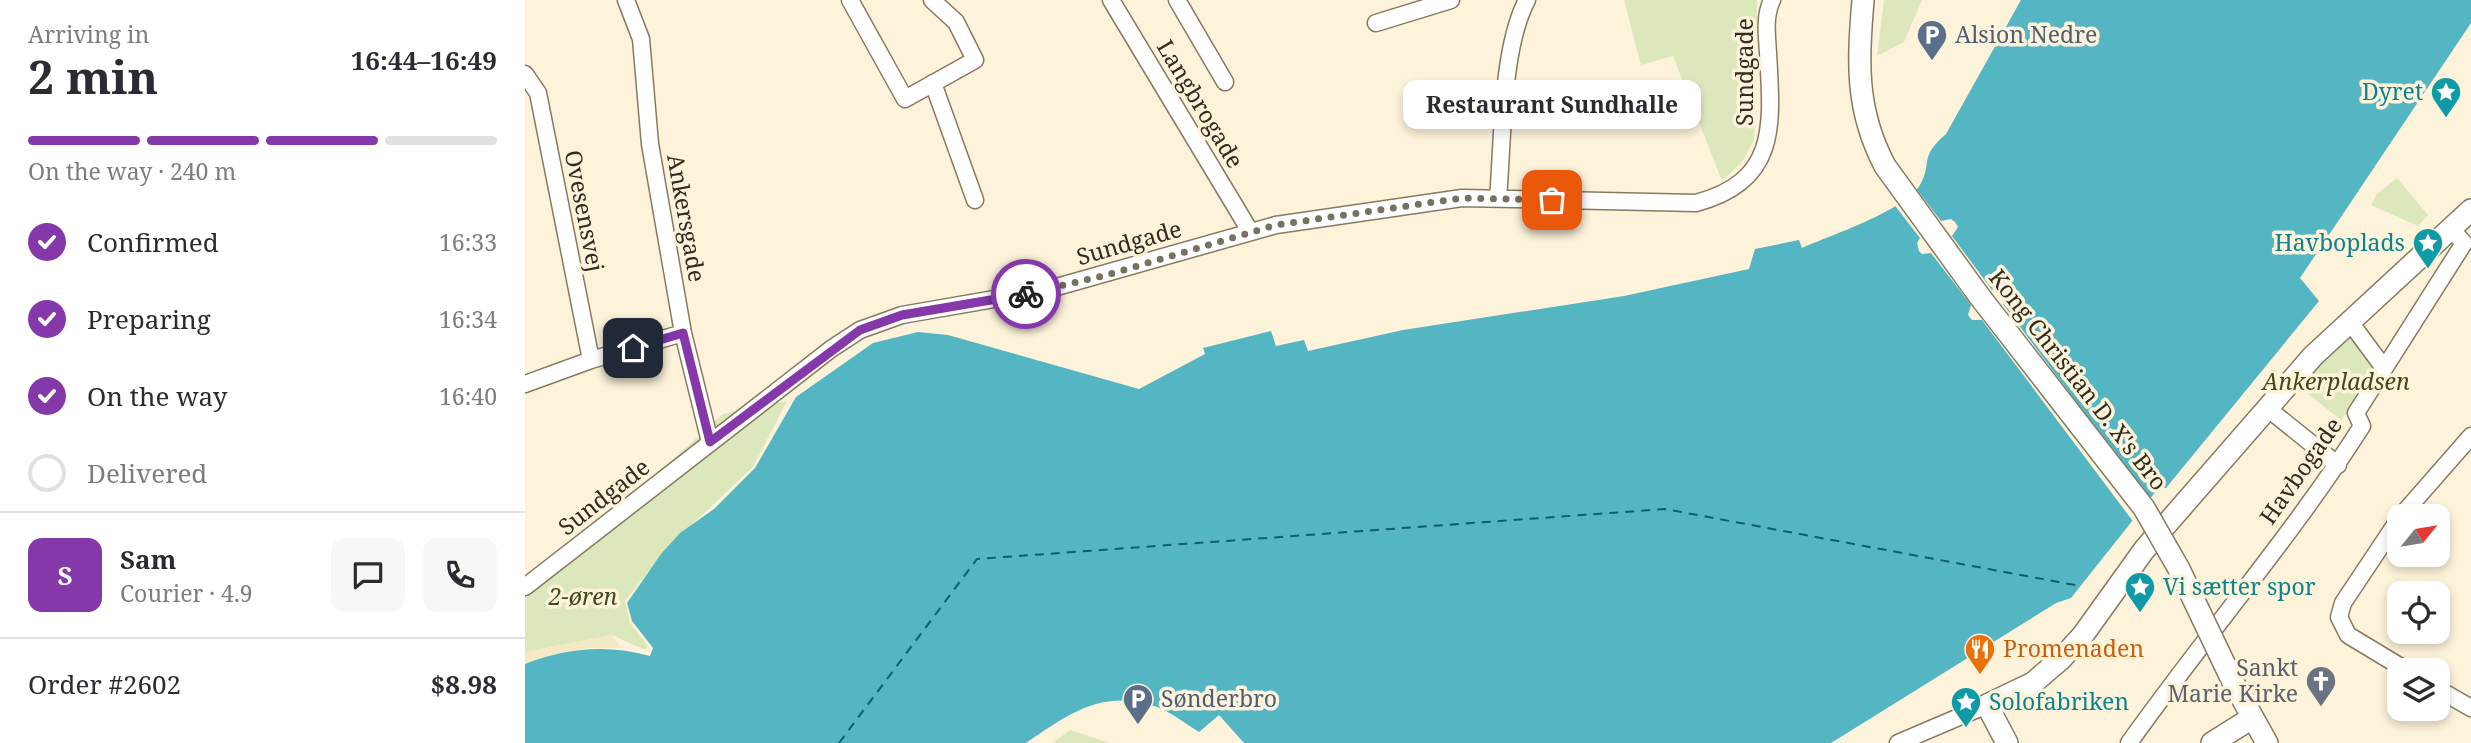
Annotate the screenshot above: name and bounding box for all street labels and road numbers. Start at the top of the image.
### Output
street label: Sundgade [1728,18,1760,126]
street label: Langbrogade [1150,33,1252,174]
street label: Ovesensvej [558,147,612,274]
street label: Ankersgade [660,151,714,284]
street label: Sundgade [1072,212,1185,272]
street label: Kong Christian D. X's Bro [1982,262,2175,497]
street label: Havbogade [2252,411,2349,530]
street label: Sundgade [551,450,656,542]

